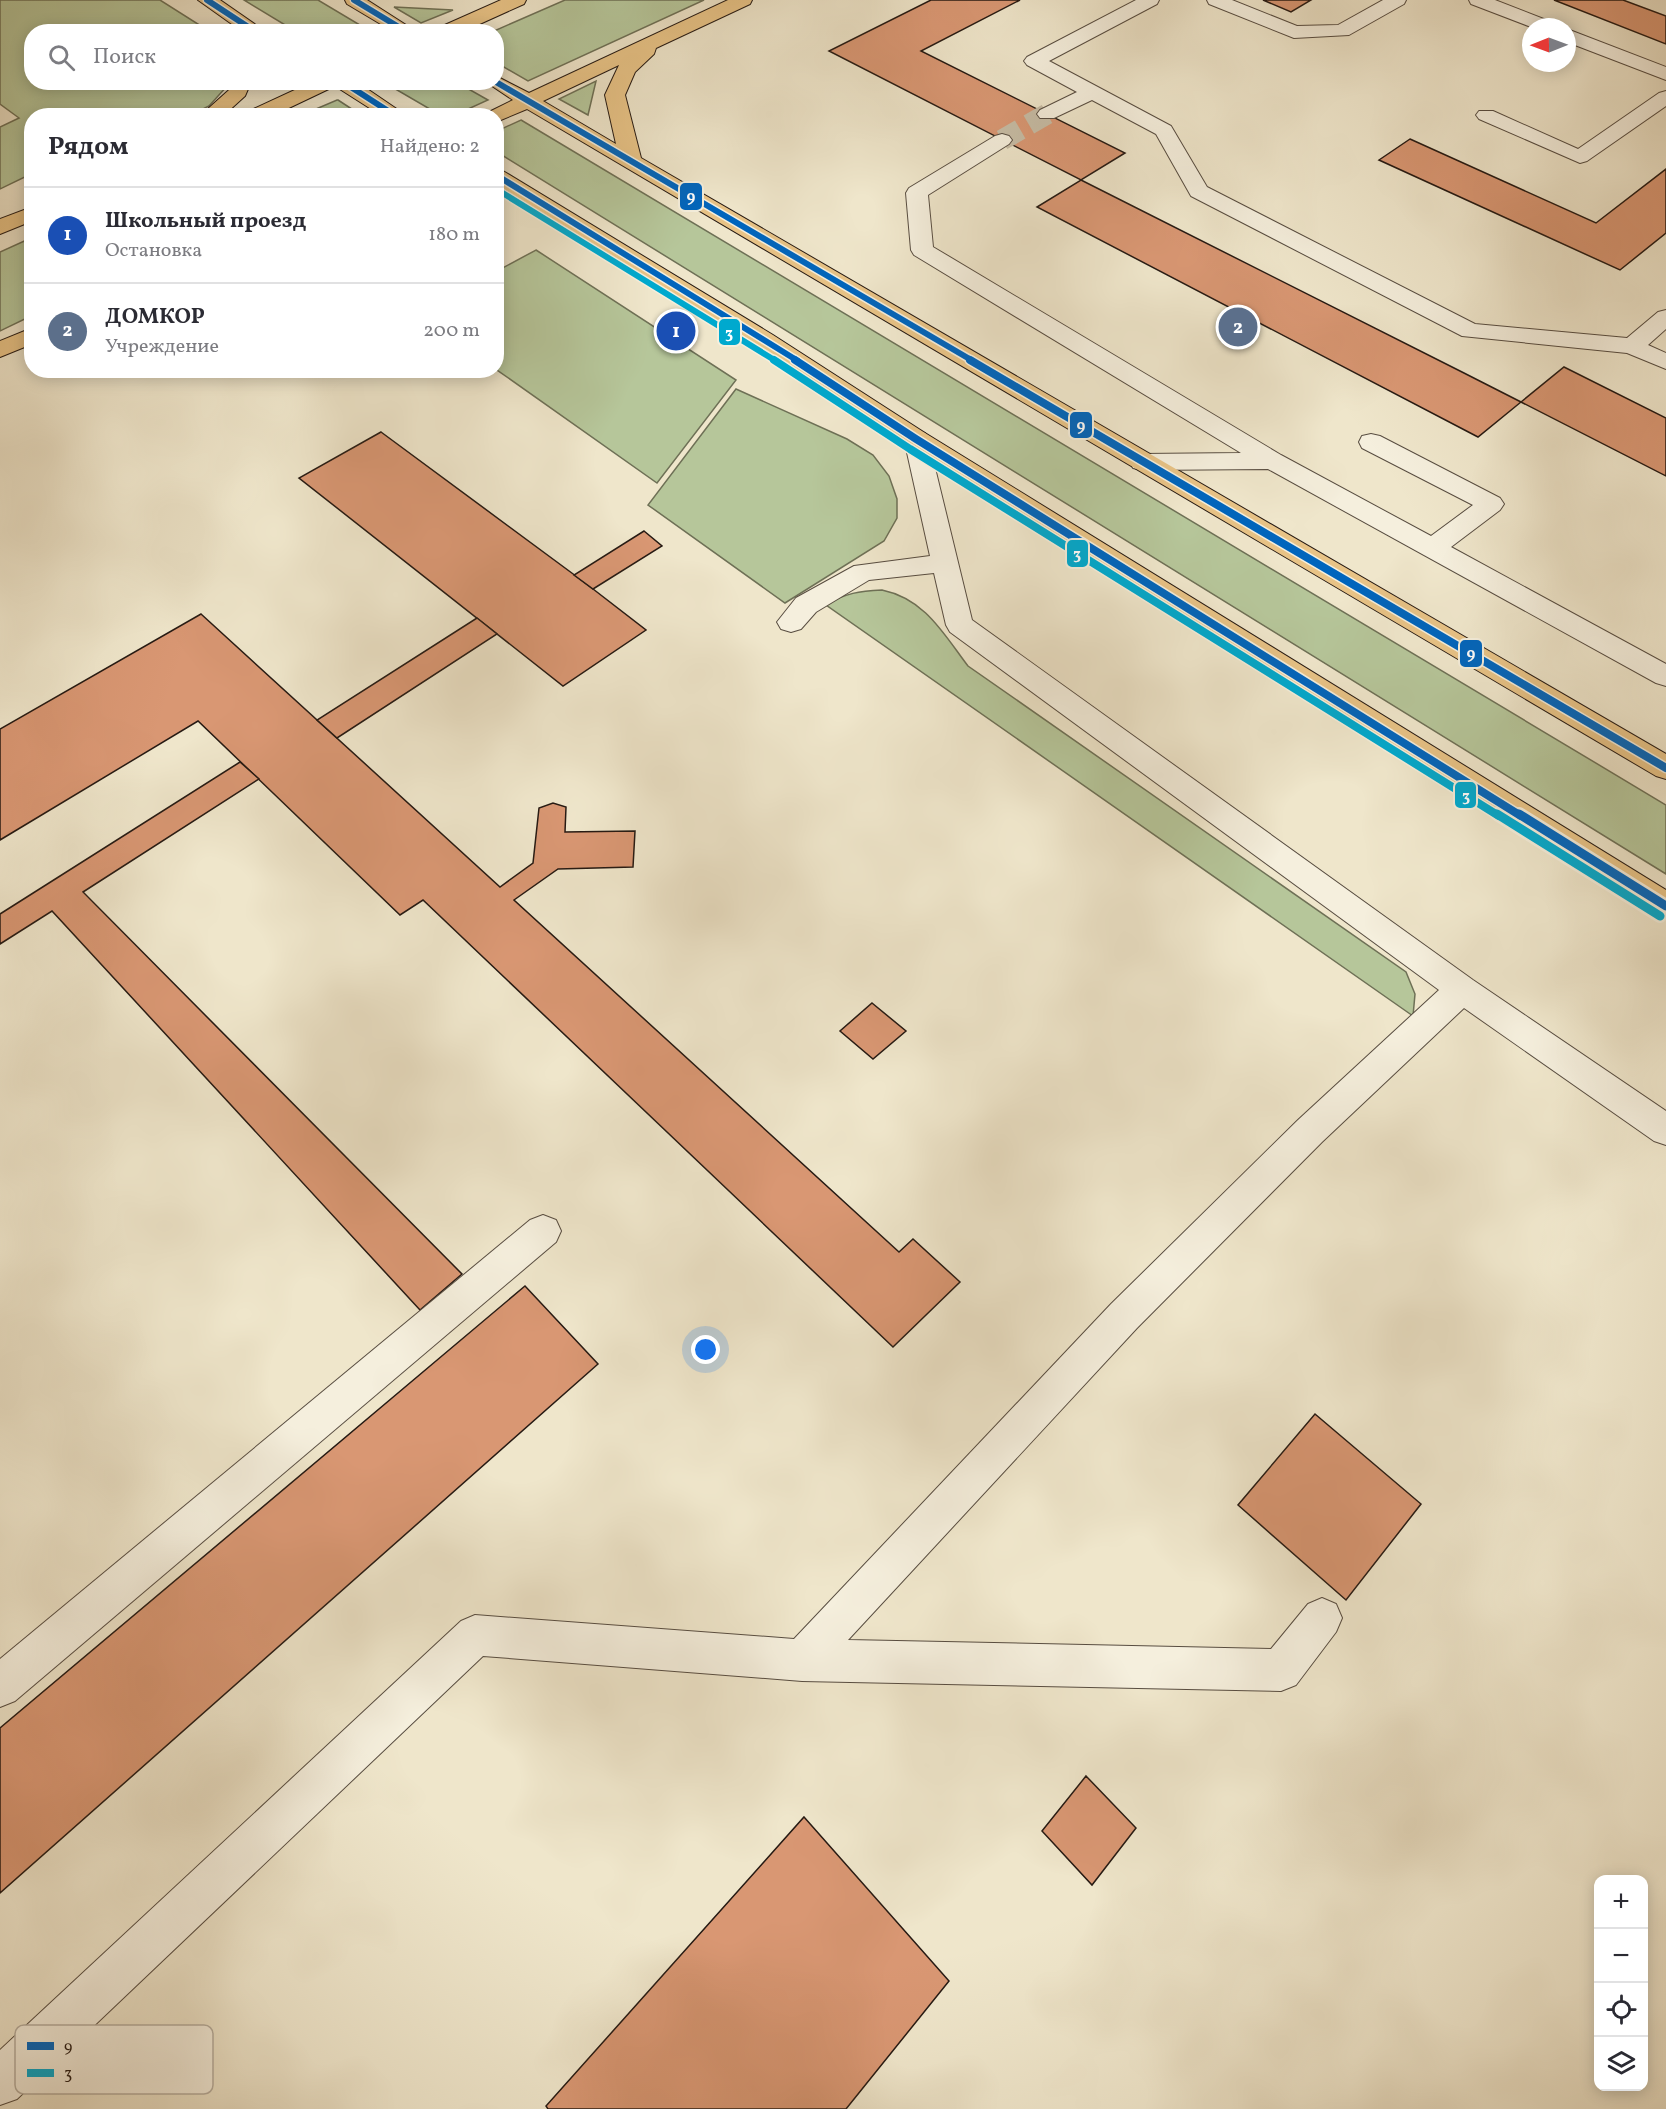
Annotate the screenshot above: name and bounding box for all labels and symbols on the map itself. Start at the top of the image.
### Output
north arrow [1522,18,1576,72]
line badge: 9 [679,182,703,211]
text: 9 [687,187,696,209]
pin: 2 [1218,304,1258,350]
pin: 1 [656,308,696,354]
line badge: 3 [718,318,741,346]
text: 3 [725,323,733,345]
line badge: 9 [1069,411,1093,439]
text: 9 [1077,416,1086,438]
line badge: 3 [1066,539,1089,568]
text: 3 [1073,544,1081,566]
line badge: 9 [1459,639,1483,668]
text: 9 [1467,644,1476,666]
line badge: 3 [1454,781,1477,809]
text: 3 [1462,786,1470,808]
your location [691,1335,720,1364]
legend [15,2025,213,2094]
text: 9 [64,2037,72,2059]
text: 3 [64,2064,72,2086]

